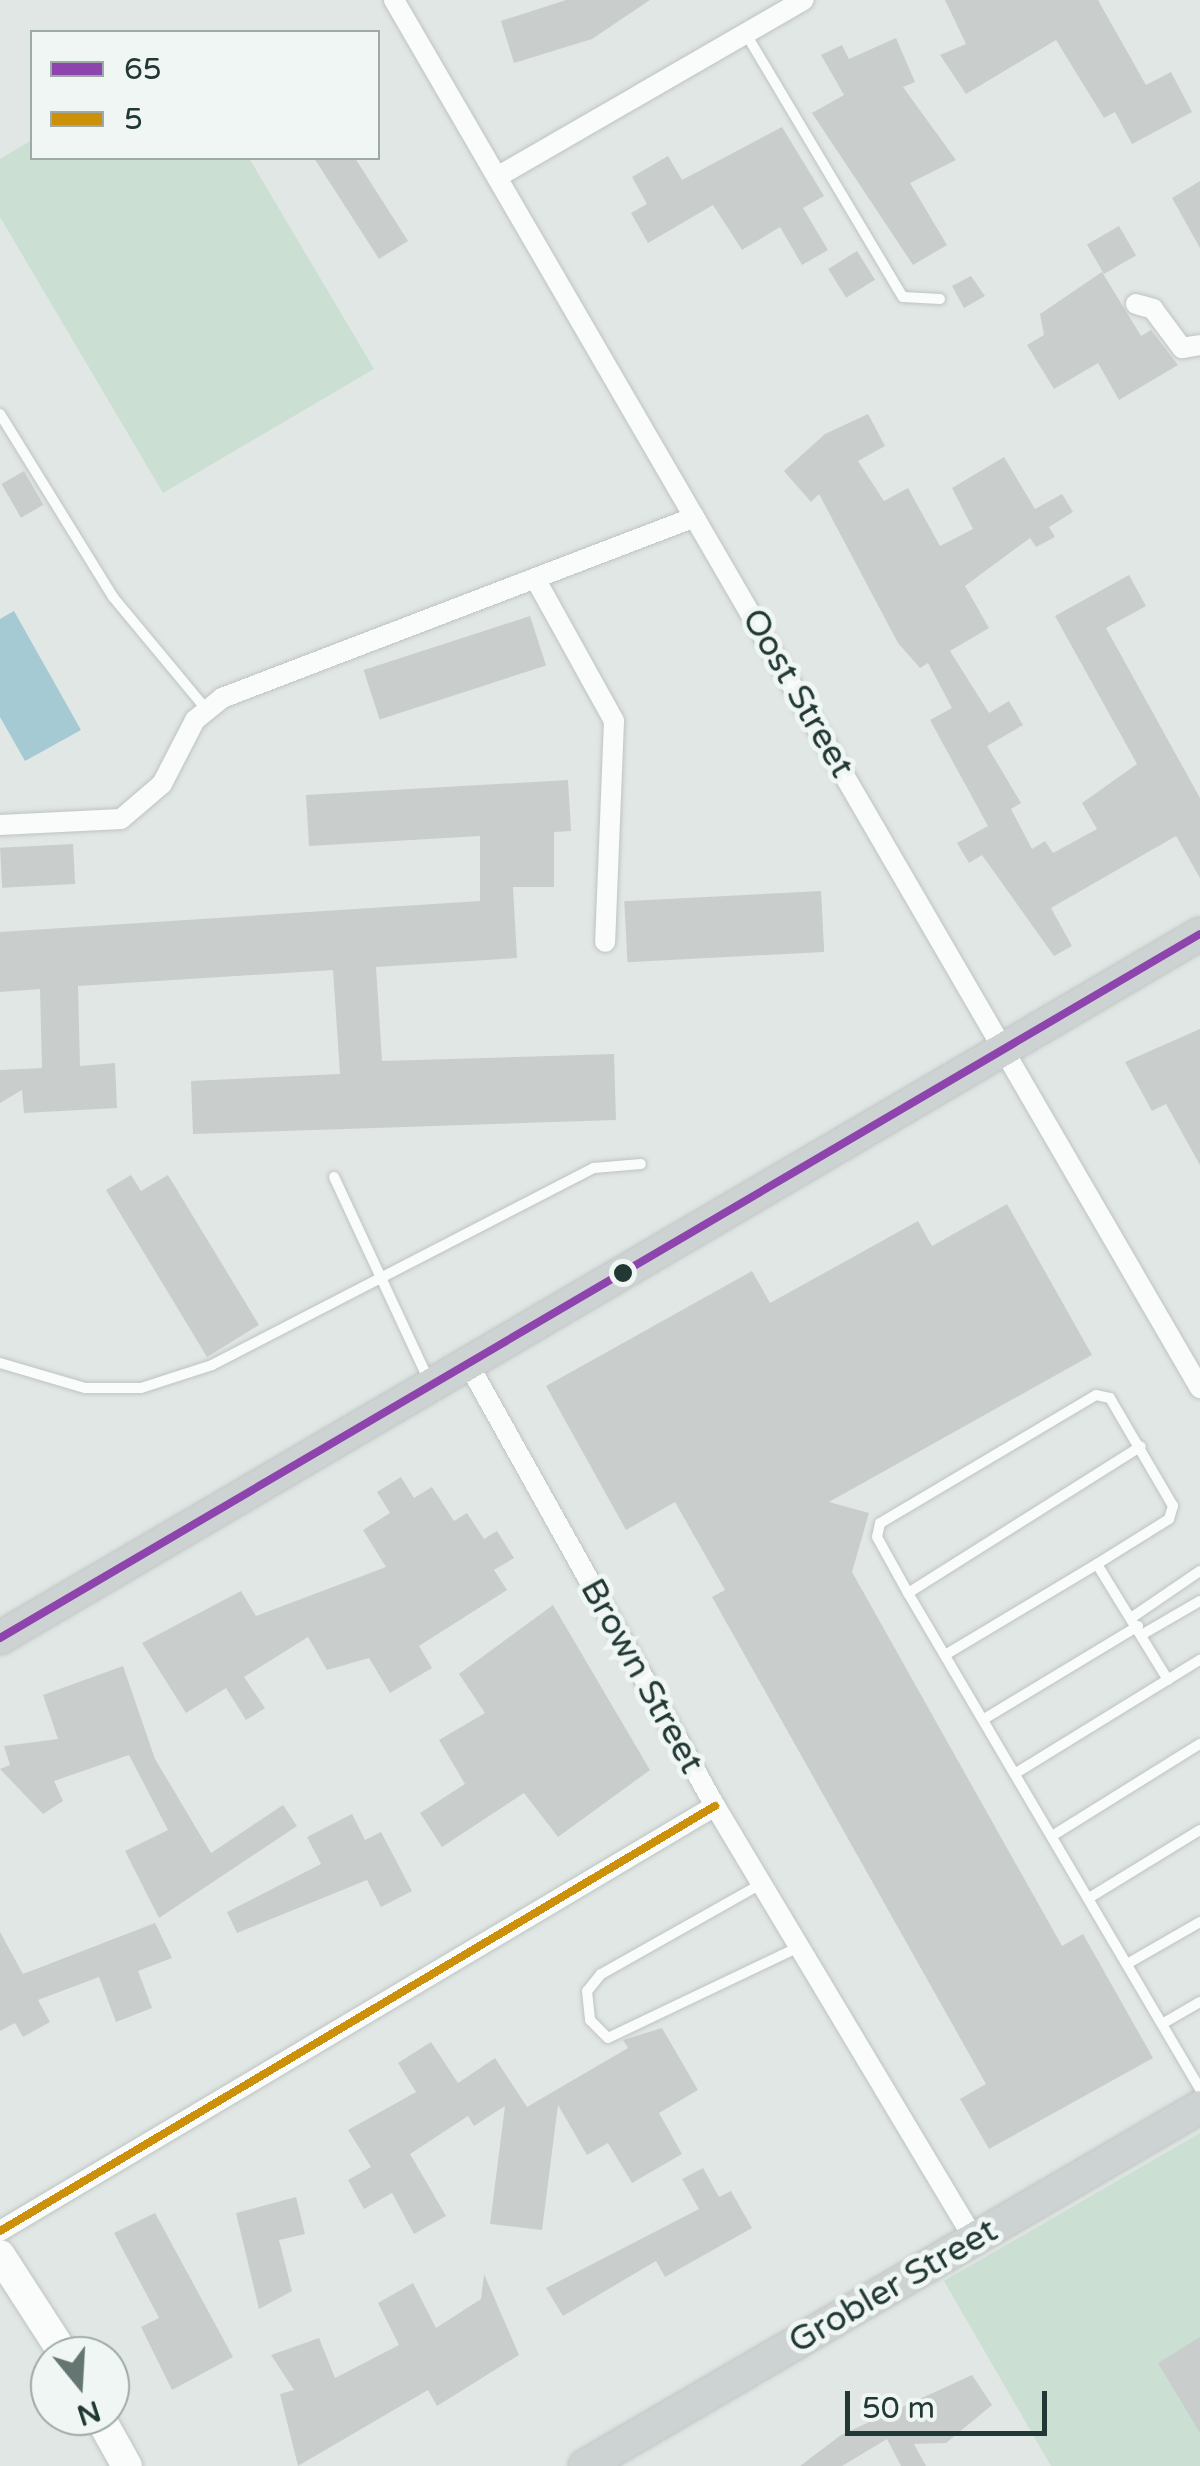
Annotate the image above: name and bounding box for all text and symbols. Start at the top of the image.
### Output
legend [30,30,380,160]
text: 65 [124,51,162,88]
text: 5 [124,101,143,138]
street label: Oost Street [733,601,863,785]
unlabelled marker [613,1263,633,1283]
street label: Brown Street [571,1571,713,1781]
street label: Grobler Street [781,2209,1005,2363]
north arrow [30,2336,130,2436]
scale bar [850,2371,1052,2433]
text: 50 m [862,2390,935,2427]
text: N [73,2393,105,2432]

